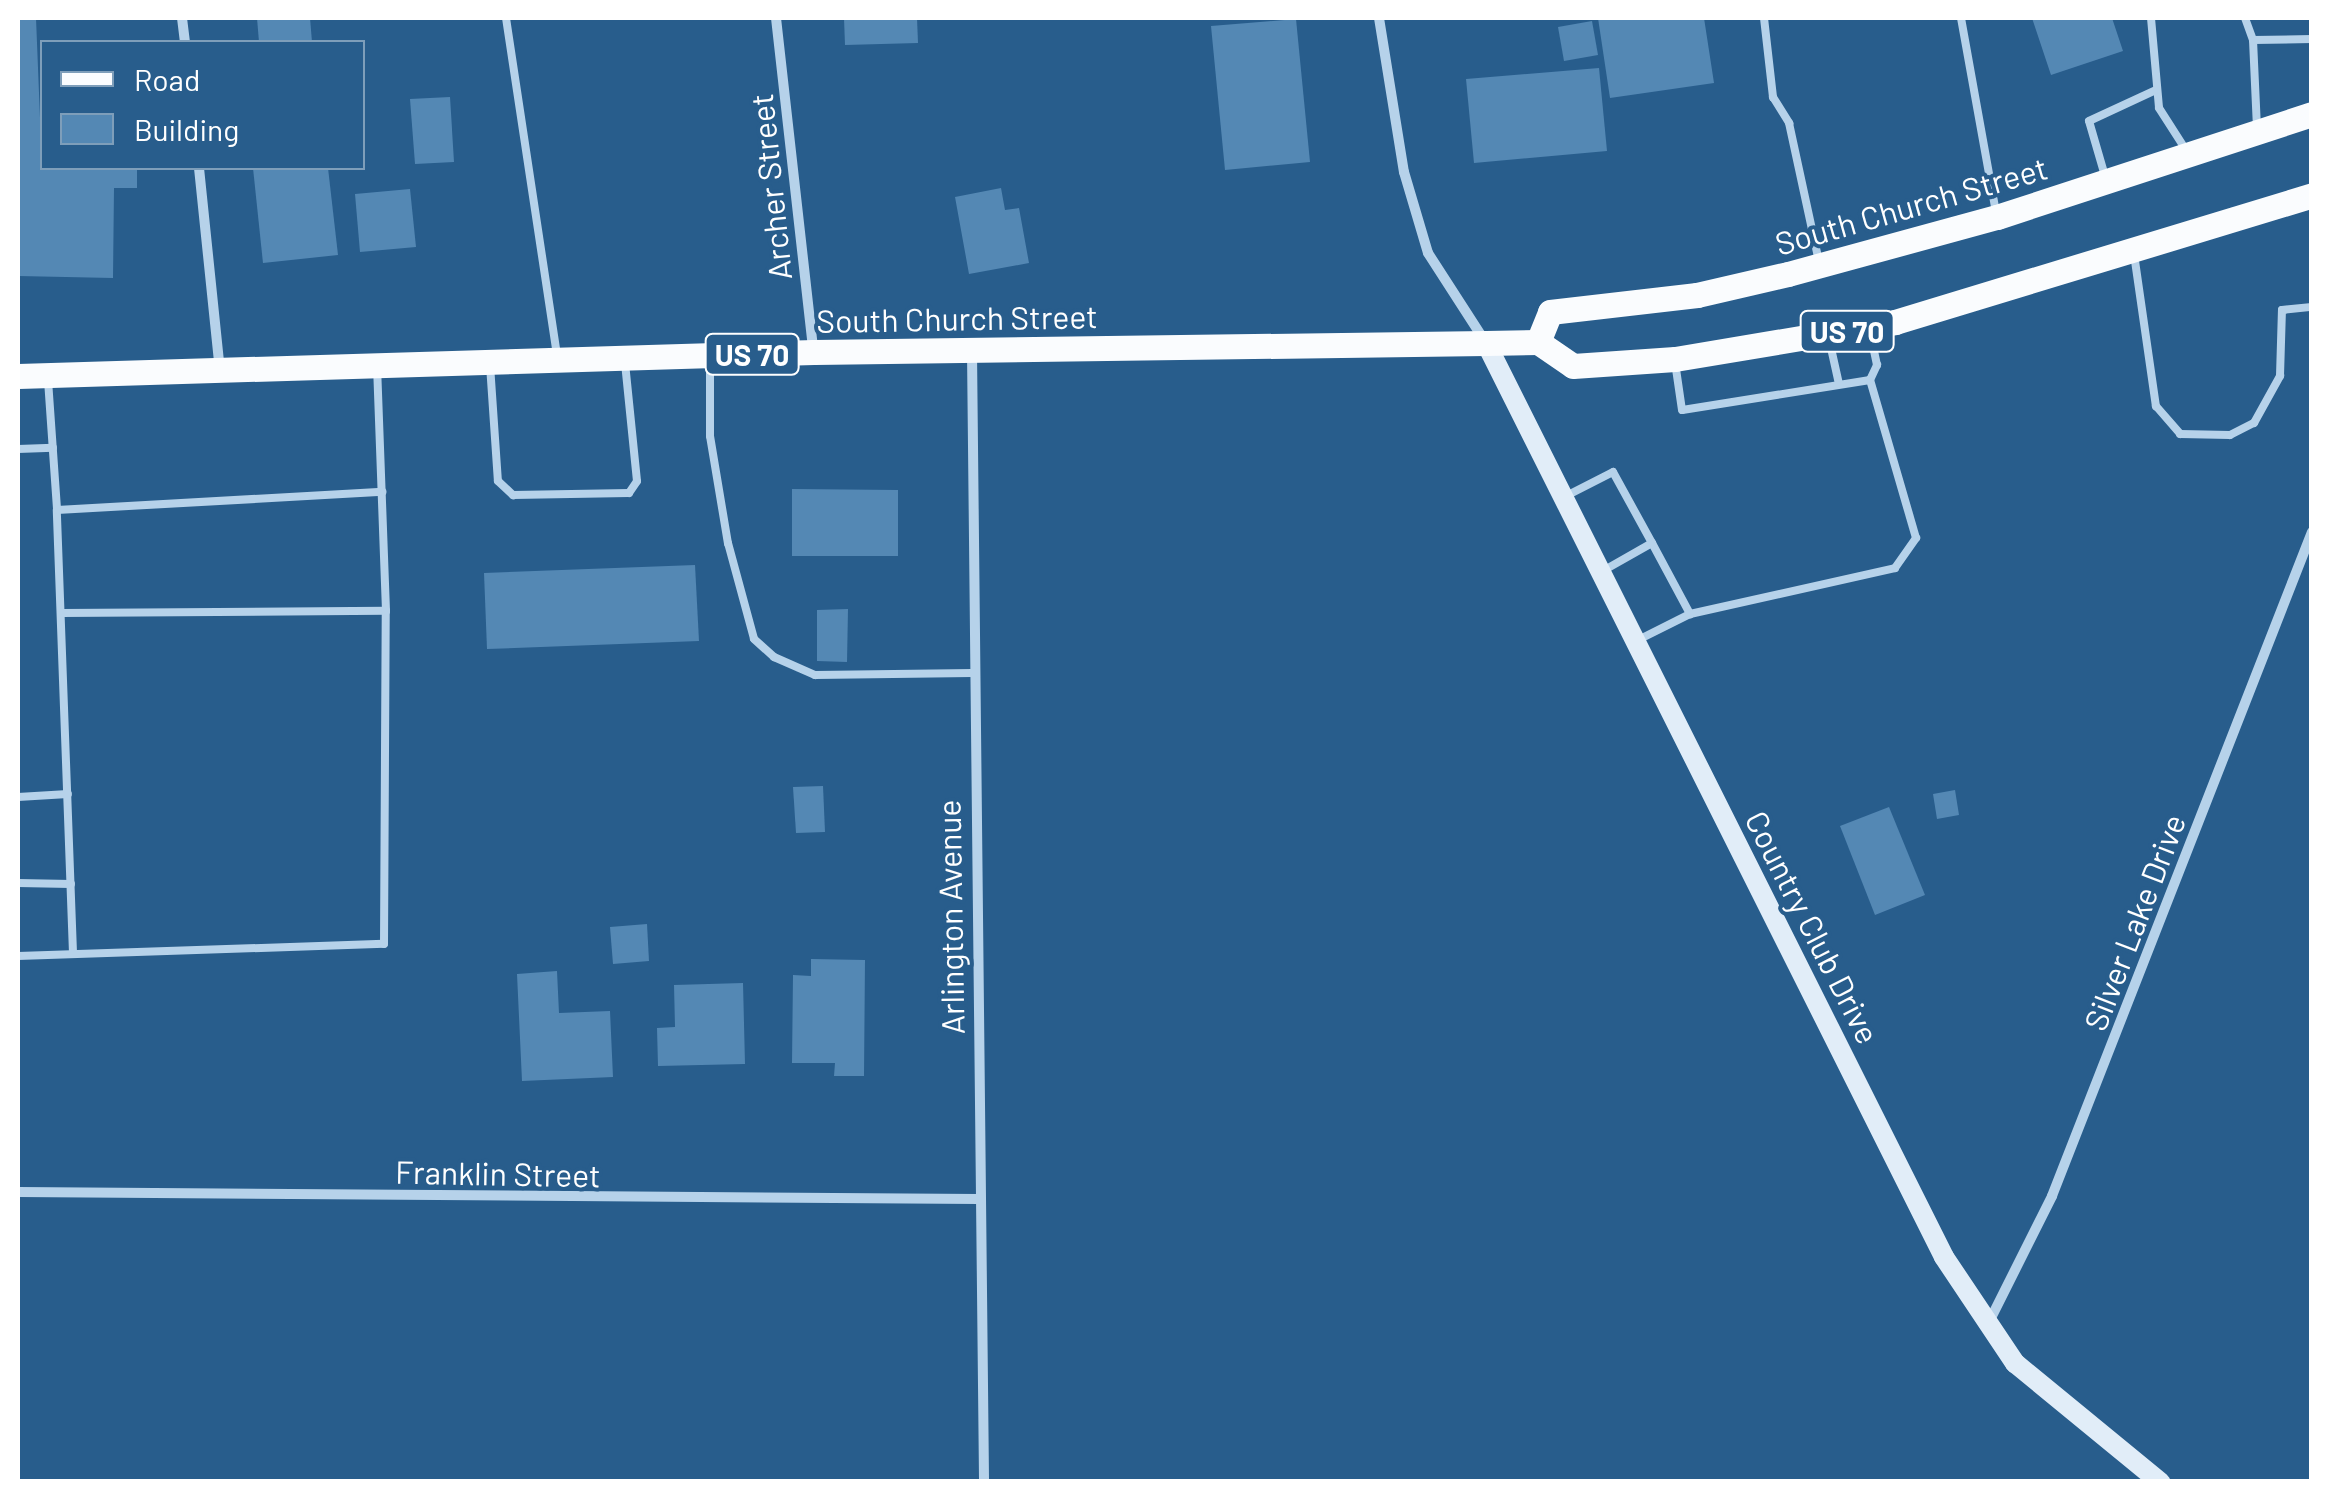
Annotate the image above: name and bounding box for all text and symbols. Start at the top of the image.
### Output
legend [40,40,365,170]
text: Road [134,61,200,97]
street label: Archer Street [741,92,799,282]
text: Building [134,111,239,147]
street label: South Church Street [1770,148,2052,262]
street label: South Church Street [816,296,1098,340]
road number: US 70 [1800,306,1894,356]
road number: US 70 [704,329,800,379]
street label: Arlington Avenue [929,799,971,1035]
street label: Country Club Drive [1738,804,1888,1050]
street label: Silver Lake Drive [2075,808,2193,1036]
street label: Franklin Street [395,1152,601,1194]

